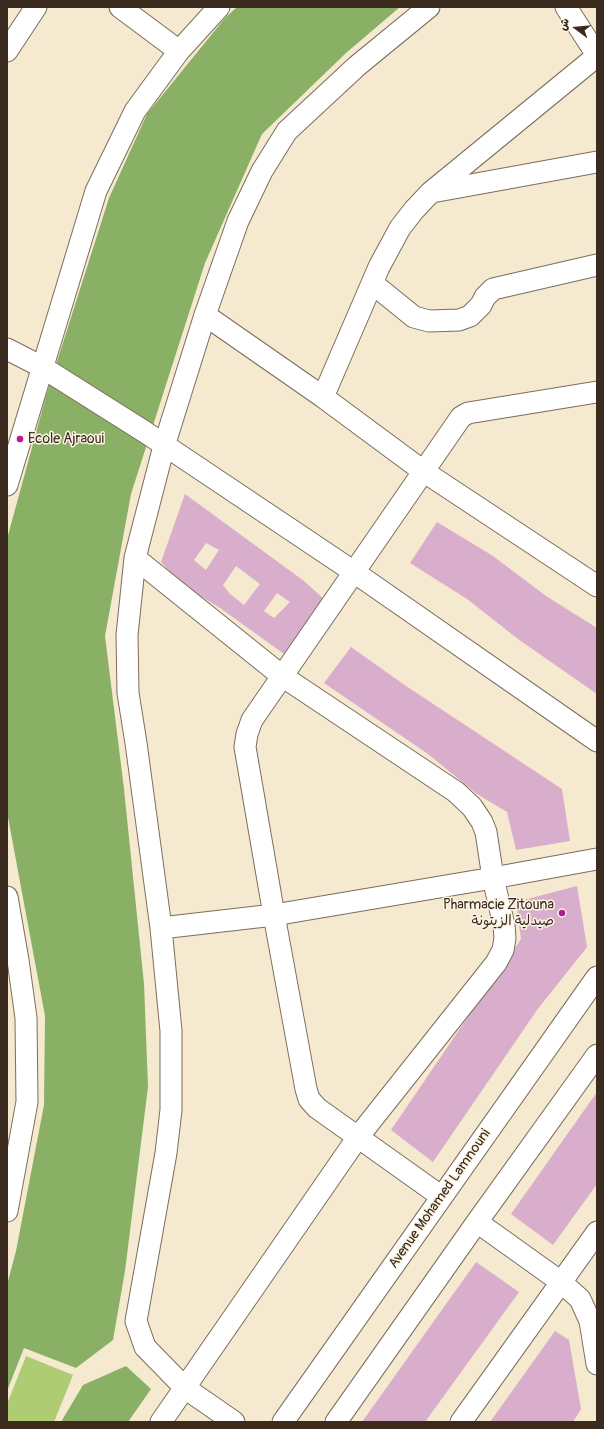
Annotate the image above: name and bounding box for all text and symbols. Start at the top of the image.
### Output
north arrow [556,8,596,48]
text: ش [556,17,572,32]
place label: Ecole Ajraoui [28,431,104,447]
marker: Ecole Ajraoui [15,434,25,444]
place label: Pharmacie Zitouna صيدلية الزيتونة [443,897,554,930]
marker: Pharmacie Zitouna صيدلية الزيتونة [557,908,567,918]
street label: Avenue Mohamed Lamnouni [386,1126,494,1272]

